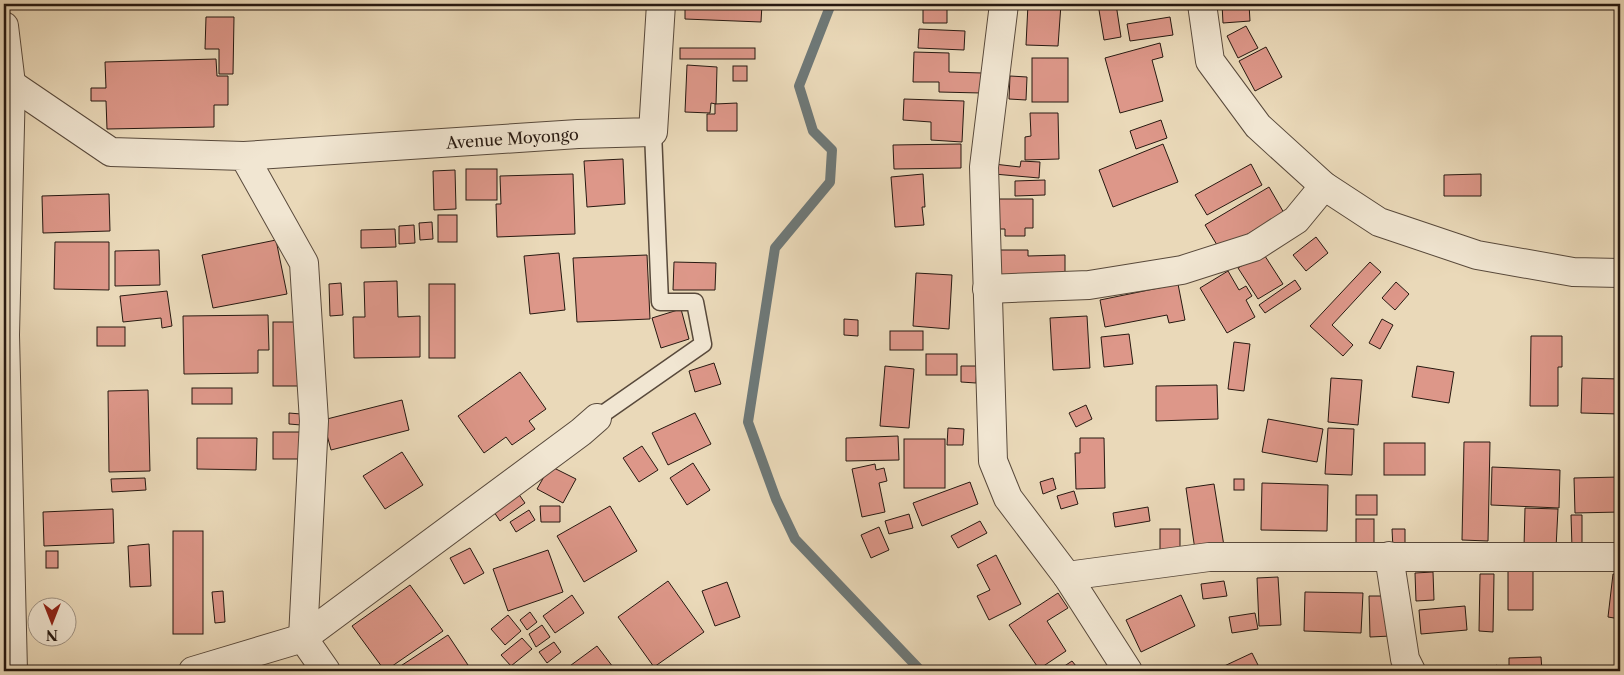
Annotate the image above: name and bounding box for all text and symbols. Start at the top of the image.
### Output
street label: Avenue Moyongo [444,124,580,153]
north arrow [28,598,78,648]
text: N [46,626,58,644]

